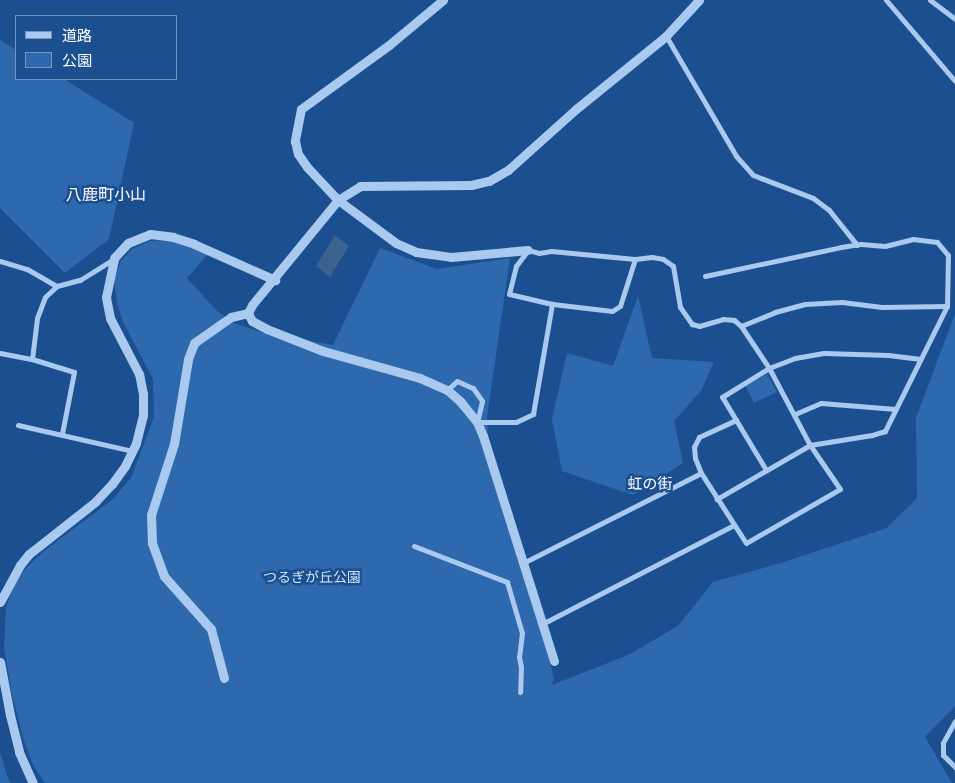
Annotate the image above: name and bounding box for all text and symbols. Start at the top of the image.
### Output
legend [15,15,178,80]
text: 道路 [62,27,92,45]
text: 公園 [62,52,92,70]
district label: 八鹿町小山 [66,185,146,205]
district label: 虹の街 [628,476,672,494]
park label: つるぎが丘公園 [263,569,361,585]

